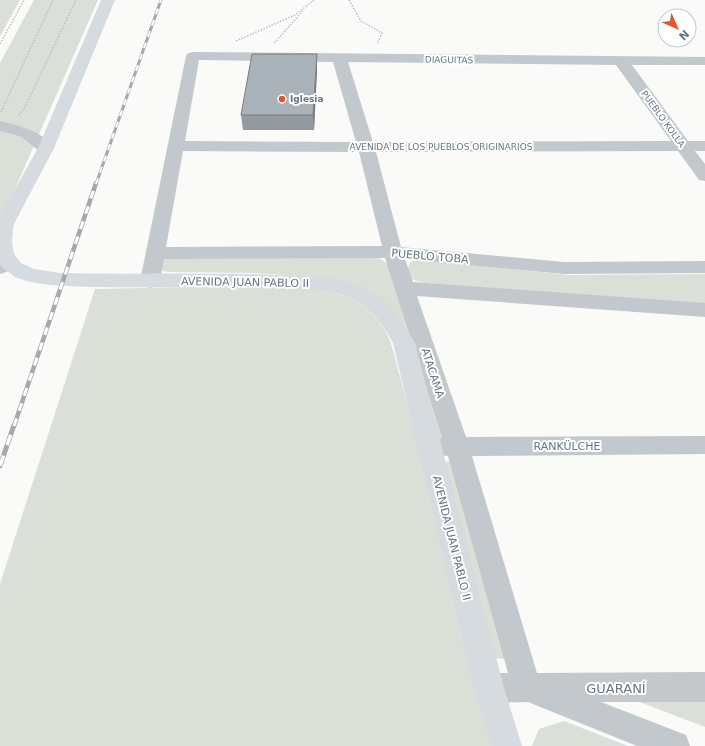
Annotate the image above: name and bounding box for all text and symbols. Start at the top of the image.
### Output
north arrow [657,8,697,48]
text: N [676,27,692,43]
street label: DIAGUITAS [425,55,474,65]
street label: PUEBLO KOLLA [639,89,687,150]
marker: Iglesia [277,94,287,104]
place label: Iglesia [290,94,324,104]
street label: AVENIDA DE LOS PUEBLOS ORIGINARIOS [350,142,533,152]
street label: PUEBLO TOBA [391,247,470,266]
street label: AVENIDA JUAN PABLO II [181,275,309,290]
street label: ATACAMA [418,346,447,400]
street label: RANKÜLCHE [534,440,601,453]
street label: AVENIDA JUAN PABLO II [430,474,473,602]
street label: GUARANÍ [586,681,646,696]

